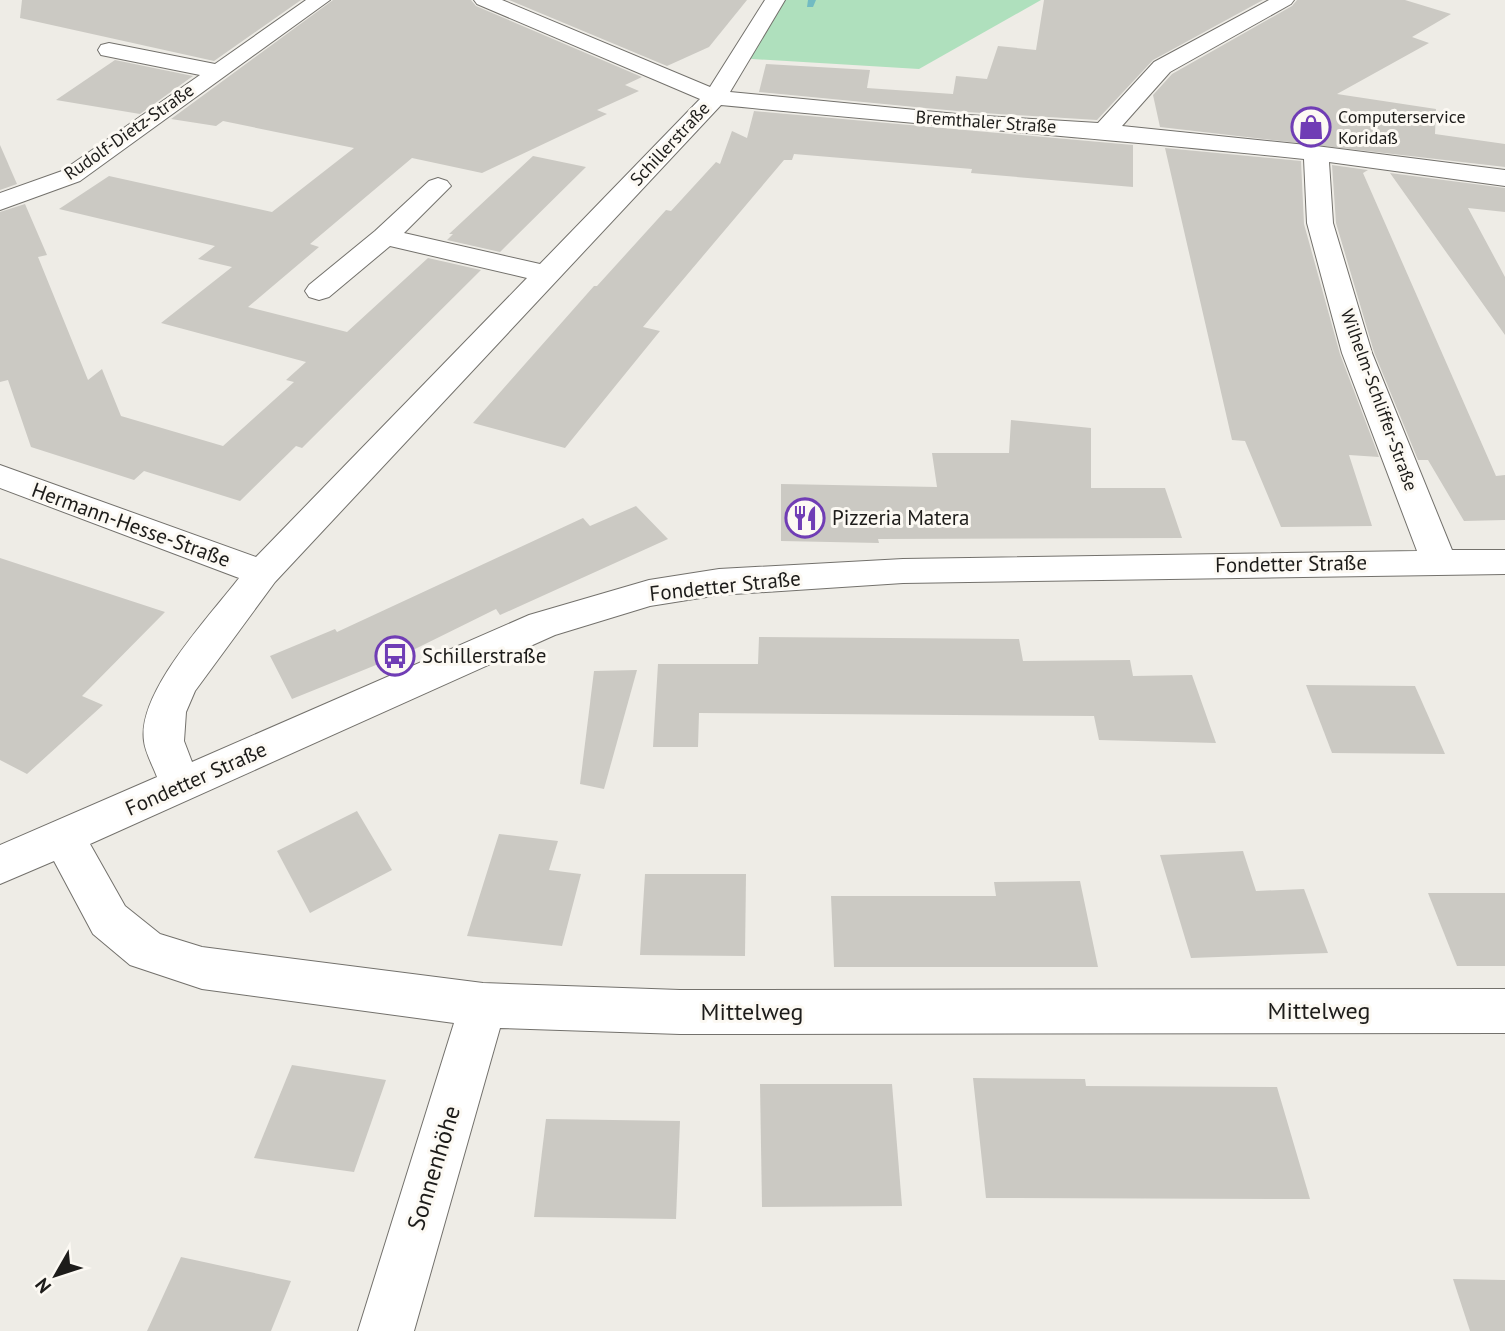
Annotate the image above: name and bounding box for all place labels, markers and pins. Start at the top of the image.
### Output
place label: Computerservice Koridaß [1338,105,1466,149]
shop icon: Computerservice Koridaß [1290,106,1332,148]
restaurant icon: Pizzeria Matera [784,497,826,539]
place label: Pizzeria Matera [832,504,969,531]
bus stop icon: Schillerstraße [374,635,416,677]
place label: Schillerstraße [422,642,546,669]

